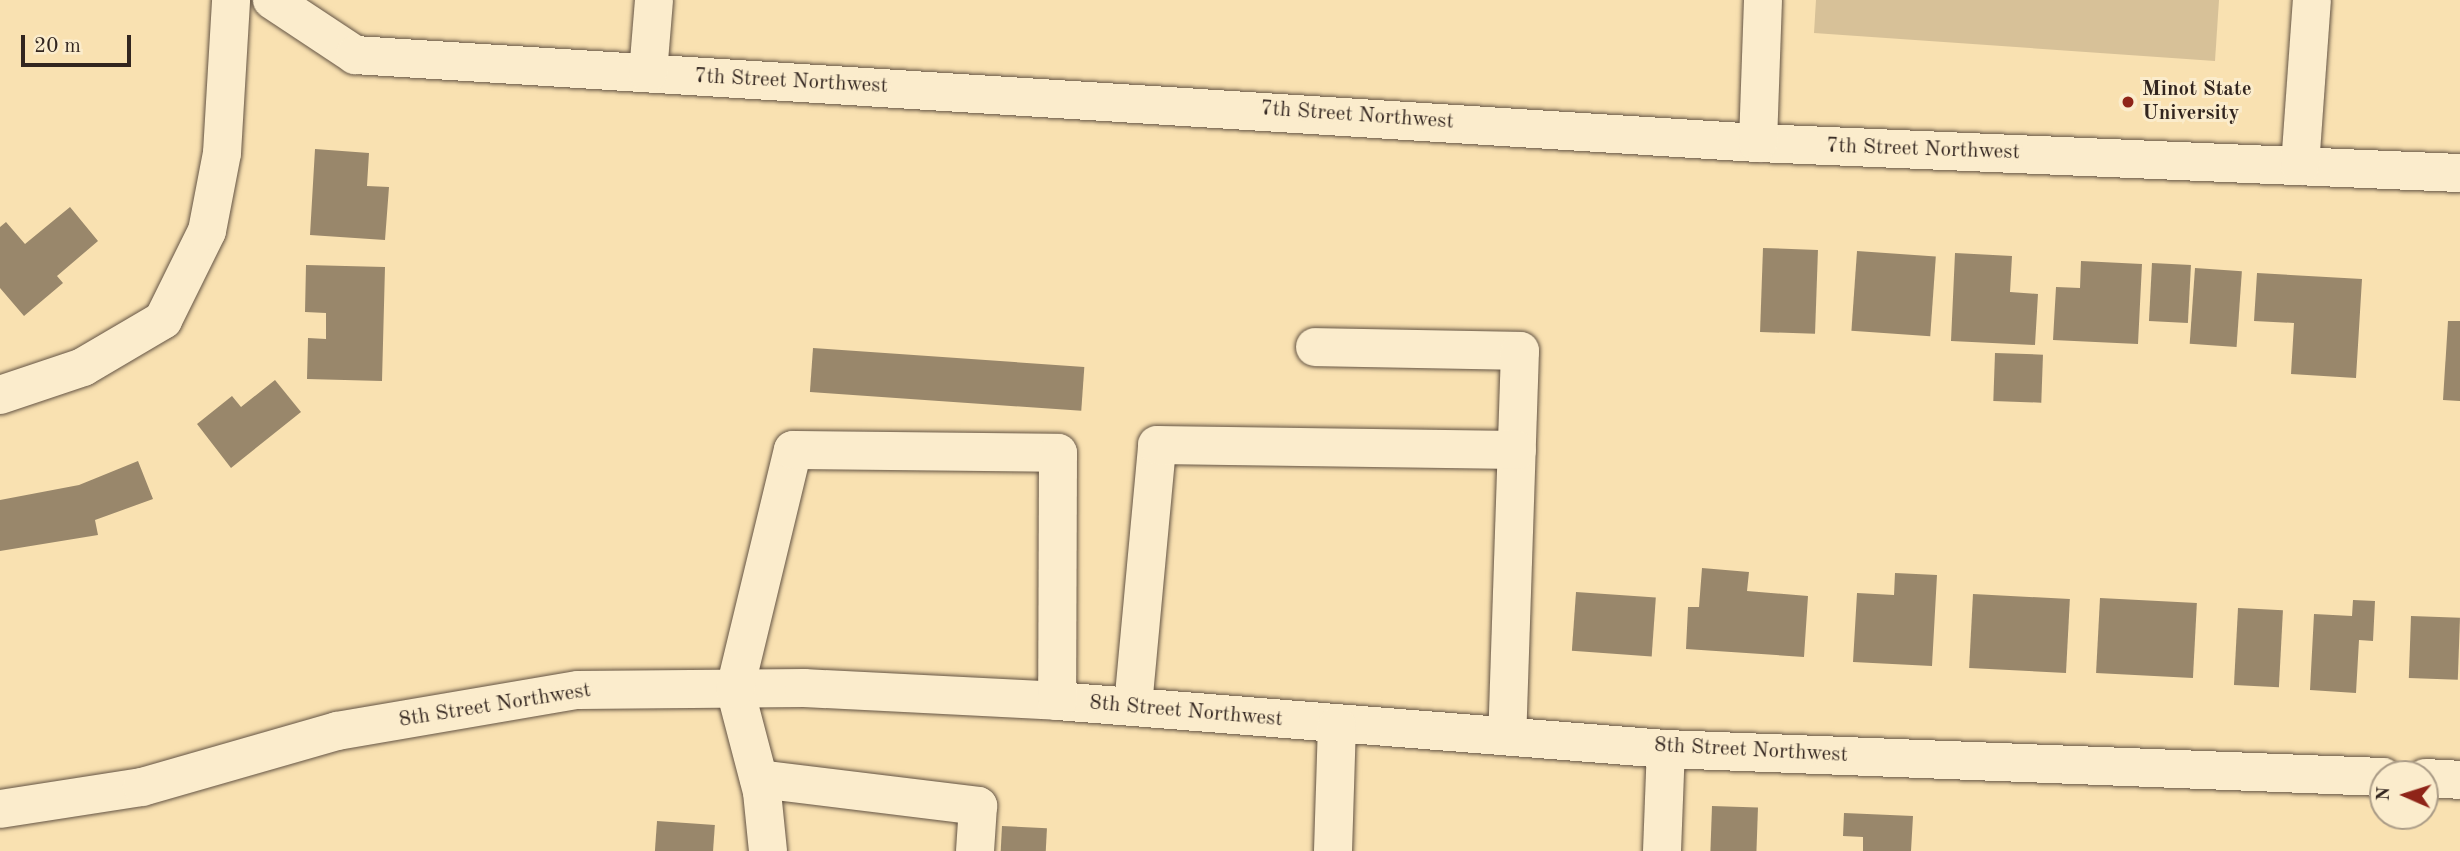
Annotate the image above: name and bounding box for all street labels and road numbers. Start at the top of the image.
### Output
street label: 7th Street Northwest [694,64,888,100]
street label: 7th Street Northwest [1259,97,1455,135]
street label: 7th Street Northwest [1826,134,2020,166]
street label: 8th Street Northwest [397,678,593,734]
street label: 8th Street Northwest [1088,691,1284,733]
street label: 8th Street Northwest [1654,733,1848,769]

